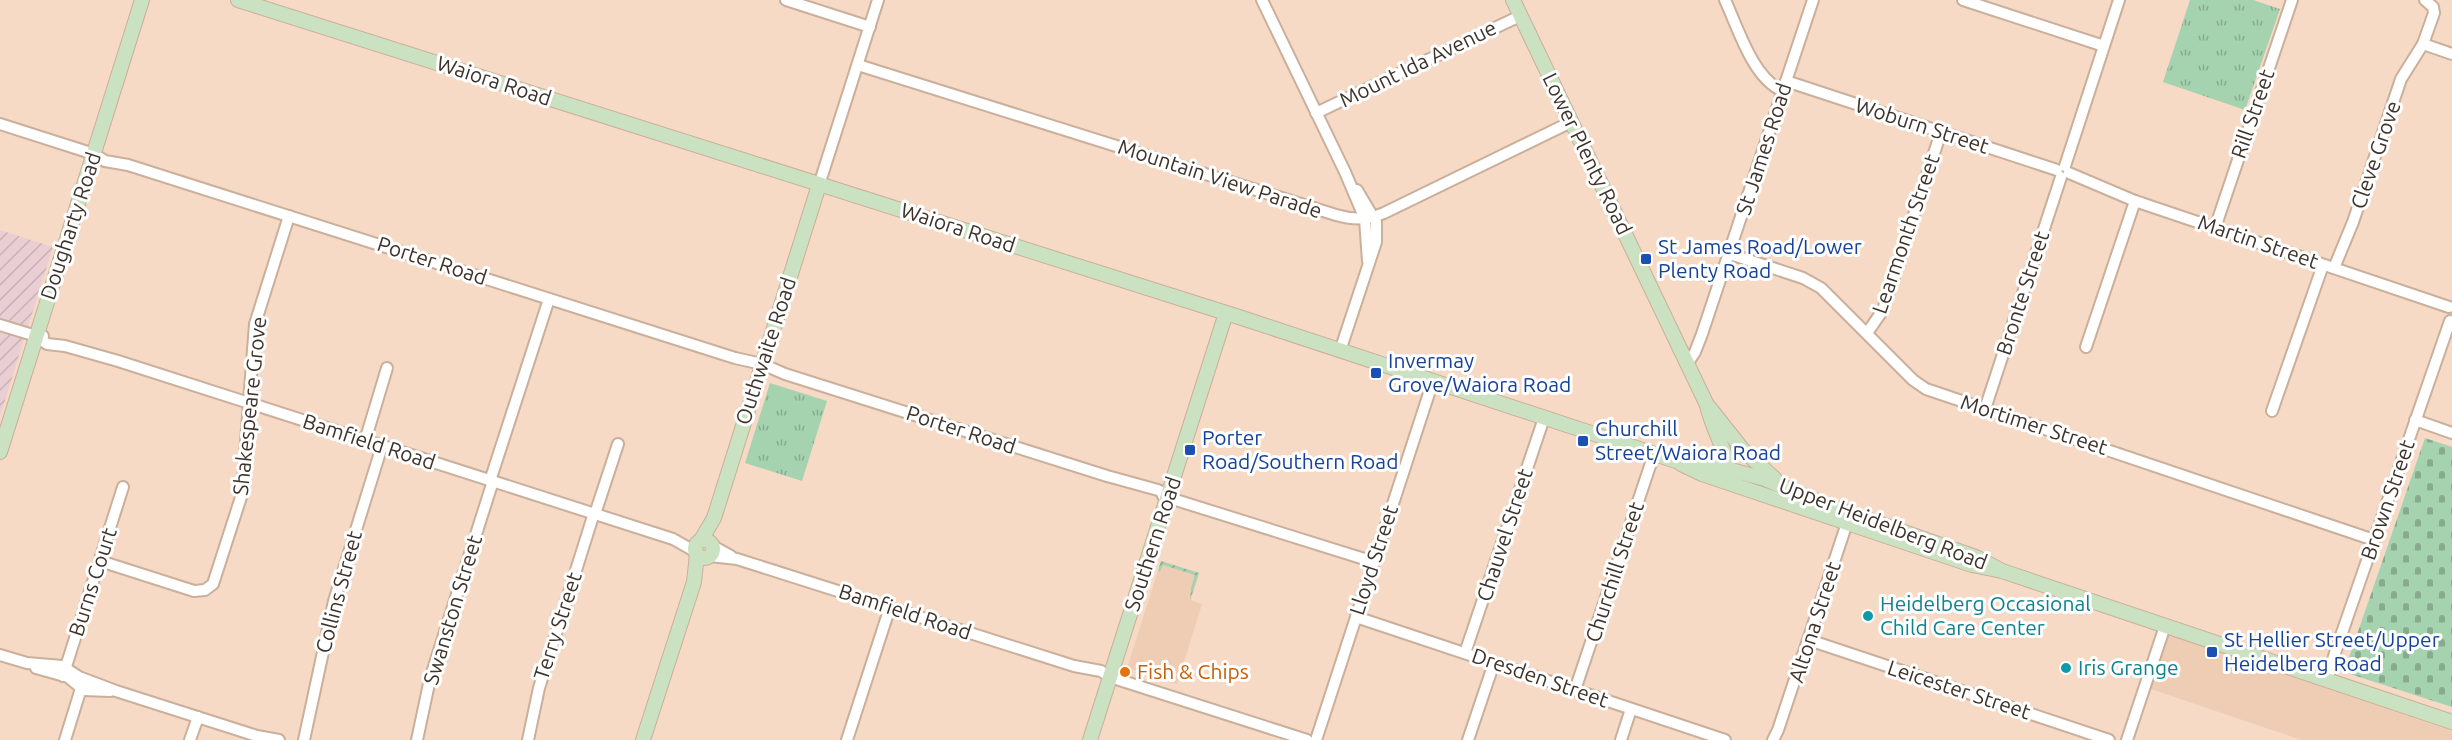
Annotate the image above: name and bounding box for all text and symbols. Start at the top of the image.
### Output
street label: Mount Ida Avenue [1335,15,1500,111]
street label: Waiora Road [434,50,555,110]
street label: Rill Street [2226,66,2278,161]
street label: Lower Plenty Road [1538,69,1637,238]
street label: St James Road [1730,80,1796,218]
street label: Woburn Street [1852,92,1992,158]
street label: Cleve Grove [2345,98,2405,212]
street label: Mountain View Parade [1115,134,1325,222]
street label: Dougharty Road [35,149,105,302]
street label: Learmonth Street [1867,151,1944,317]
street label: Waiora Road [898,197,1019,257]
street label: Martin Street [2195,209,2322,273]
street label: Bronte Street [1991,228,2053,358]
street label: Porter Road [375,231,490,289]
place label: St James Road/Lower Plenty Road [1658,234,1862,282]
marker: St James Road/Lower Plenty Road [1639,252,1653,266]
street label: Outhwaite Road [730,274,800,427]
street label: Shakespeare Grove [228,315,270,496]
place label: Invermay Grove/Waiora Road [1388,348,1571,396]
marker: Invermay Grove/Waiora Road [1369,366,1383,380]
street label: Mortimer Street [1958,389,2111,459]
street label: Porter Road [904,400,1019,458]
street label: Bamfield Road [300,408,439,474]
place label: Churchill Street/Waiora Road [1595,416,1781,464]
place label: Porter Road/Southern Road [1202,425,1398,473]
marker: Churchill Street/Waiora Road [1576,434,1590,448]
street label: Brown Street [2355,437,2419,563]
marker: Porter Road/Southern Road [1183,443,1197,457]
street label: Chauvel Street [1471,465,1537,604]
street label: Upper Heidelberg Road [1776,472,1991,574]
street label: Southern Road [1119,473,1185,614]
street label: Churchill Street [1580,499,1648,645]
street label: Lloyd Street [1344,502,1402,618]
street label: Burns Court [63,524,121,639]
street label: Collins Street [310,528,366,656]
street label: Swanston Street [418,532,486,687]
street label: Altona Street [1783,558,1845,685]
street label: Terry Street [528,569,586,683]
street label: Bamfield Road [836,578,975,644]
place label: Heidelberg Occasional Child Care Center [1880,591,2091,639]
marker: Heidelberg Occasional Child Care Center [1861,609,1875,623]
place label: St Hellier Street/Upper Heidelberg Road [2224,627,2440,675]
street label: Dresden Street [1469,642,1612,712]
marker: St Hellier Street/Upper Heidelberg Road [2205,645,2219,659]
street label: Leicester Street [1885,655,2034,723]
place label: Iris Grange [2078,655,2179,679]
place label: Fish & Chips [1137,659,1249,683]
marker: Iris Grange [2059,661,2073,675]
marker: Fish & Chips [1118,665,1132,679]

